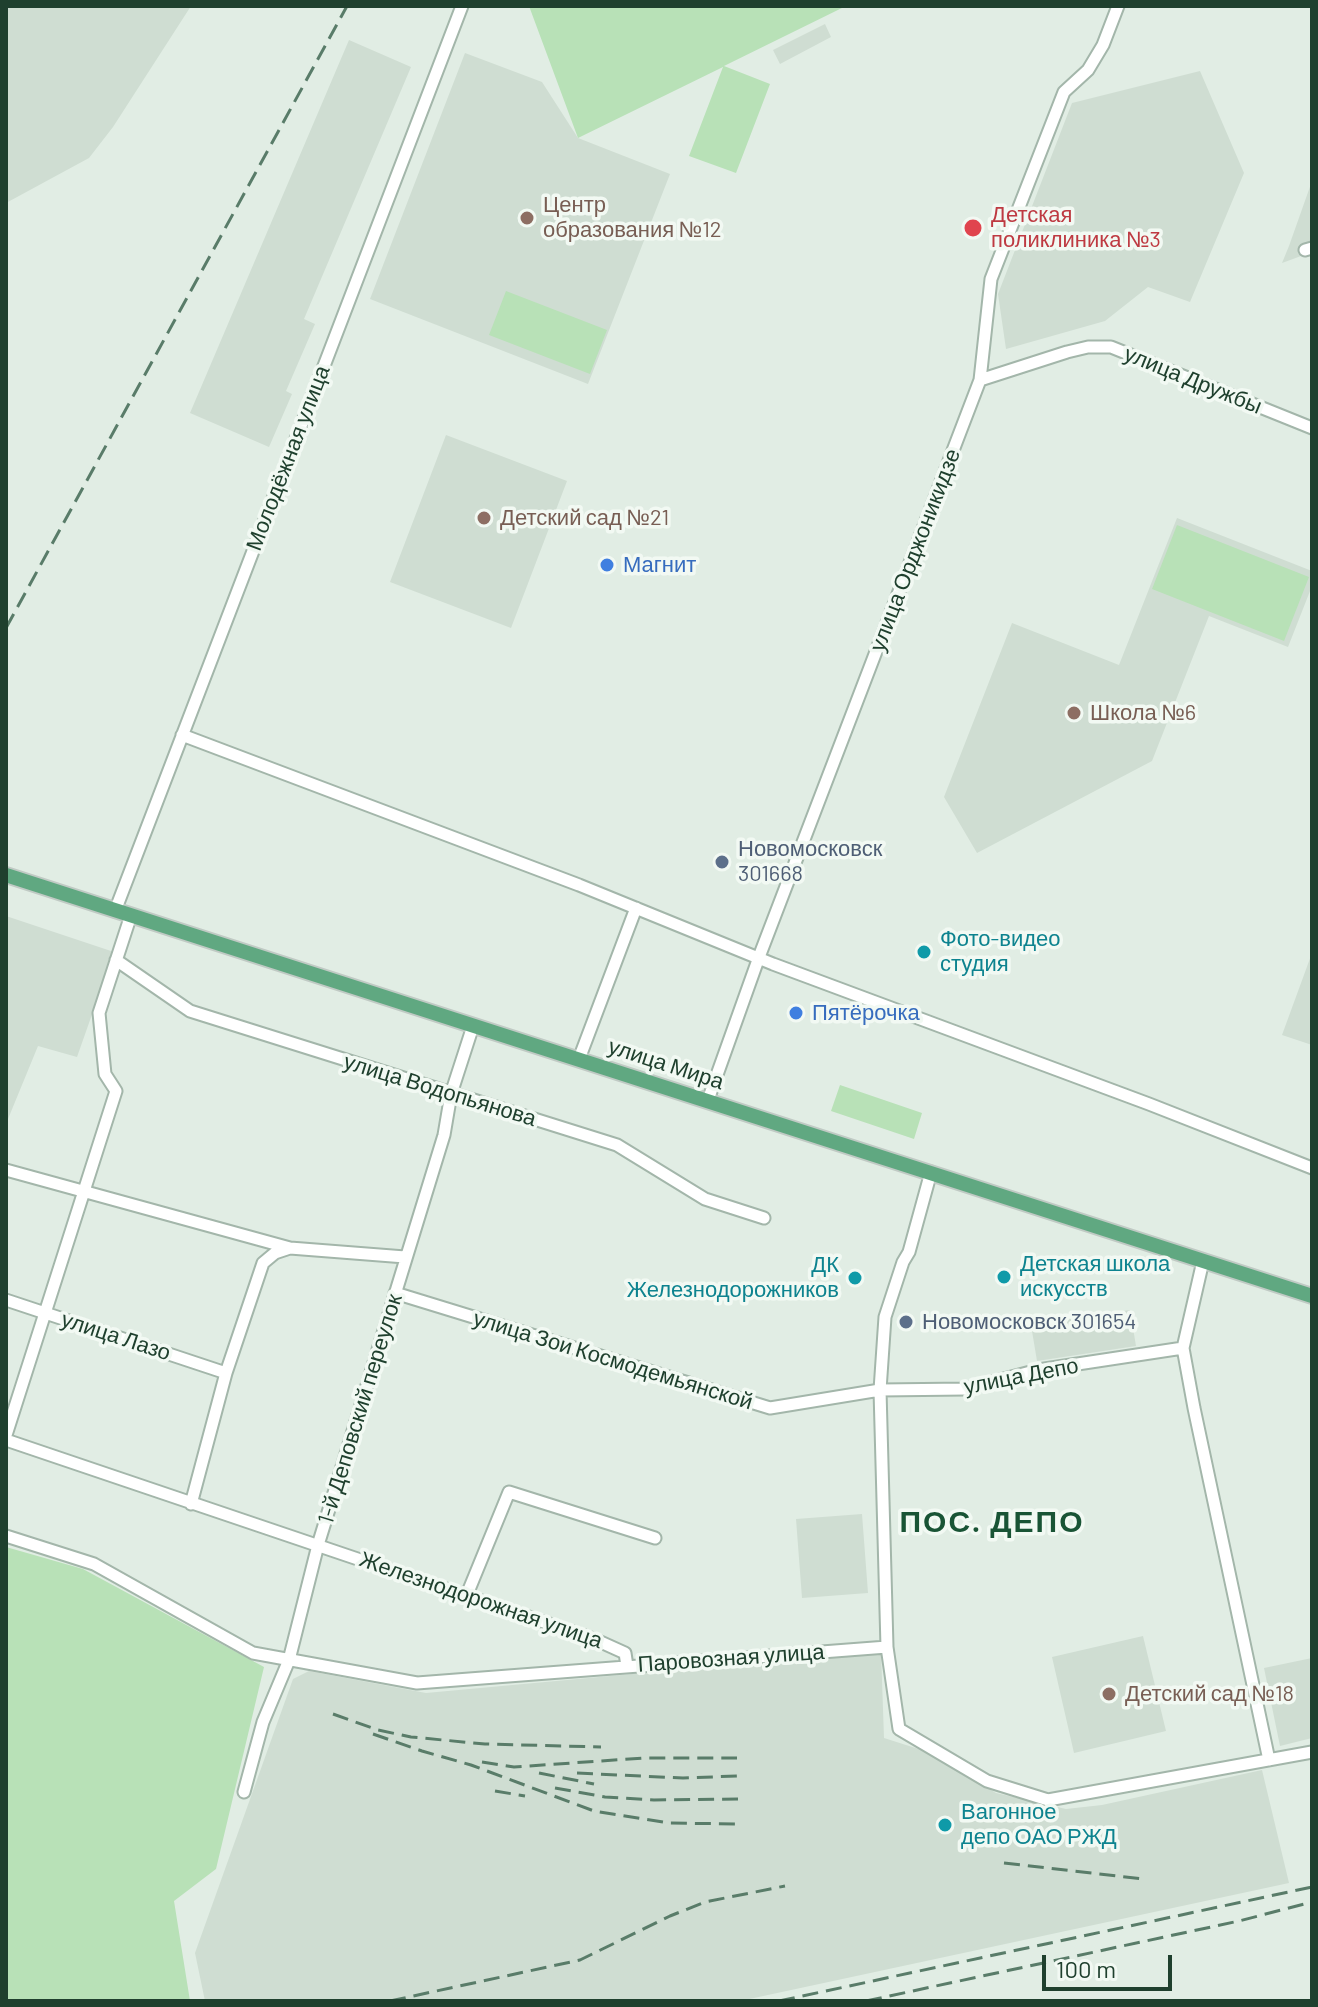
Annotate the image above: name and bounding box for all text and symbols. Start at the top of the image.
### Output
place label: Центр образования №12 [543,192,722,244]
place label: Детская поликлиника №3 [991,202,1161,254]
marker: Центр образования №12 [518,209,536,227]
marker: Детская поликлиника №3 [962,217,984,239]
street label: улица Дружбы [1120,340,1266,420]
street label: Молодёжная улица [241,362,335,554]
street label: улица Орджоникидзе [864,445,966,655]
place label: Детский сад №21 [500,505,669,531]
marker: Детский сад №21 [475,509,493,527]
place label: Магнит [623,552,696,578]
marker: Магнит [598,556,616,574]
place label: Школа №6 [1090,700,1196,726]
marker: Школа №6 [1065,704,1083,722]
place label: Новомосковск 301668 [738,836,882,888]
marker: Новомосковск 301668 [713,853,731,871]
place label: Фото-видео студия [940,926,1060,978]
marker: Фото-видео студия [915,943,933,961]
place label: Пятёрочка [812,1000,920,1026]
marker: Пятёрочка [787,1004,805,1022]
street label: улица Мира [605,1033,727,1095]
street label: улица Водопьянова [341,1048,539,1132]
place label: Детская школа искусств [1020,1251,1170,1302]
place label: ДК Железнодорожников [627,1252,839,1304]
marker: Детская школа искусств [995,1268,1013,1286]
marker: ДК Железнодорожников [846,1269,864,1287]
street label: 1-й Деповский переулок [312,1291,408,1527]
street label: улица Зои Космодемьянской [470,1305,756,1415]
street label: улица Лазо [58,1306,174,1366]
place label: Новомосковск 301654 [922,1309,1136,1335]
marker: Новомосковск 301654 [897,1313,915,1331]
street label: улица Депо [961,1352,1081,1400]
district label: ПОС. ДЕПО [900,1504,1084,1540]
street label: Железнодорожная улица [356,1546,606,1654]
street label: Паровозная улица [637,1638,825,1678]
place label: Детский сад №18 [1125,1681,1294,1707]
marker: Детский сад №18 [1100,1685,1118,1703]
place label: Вагонное депо ОАО РЖД [961,1799,1117,1850]
marker: Вагонное депо ОАО РЖД [936,1816,954,1834]
scale bar [1046,1939,1176,1989]
text: 100 m [1056,1954,1116,1983]

